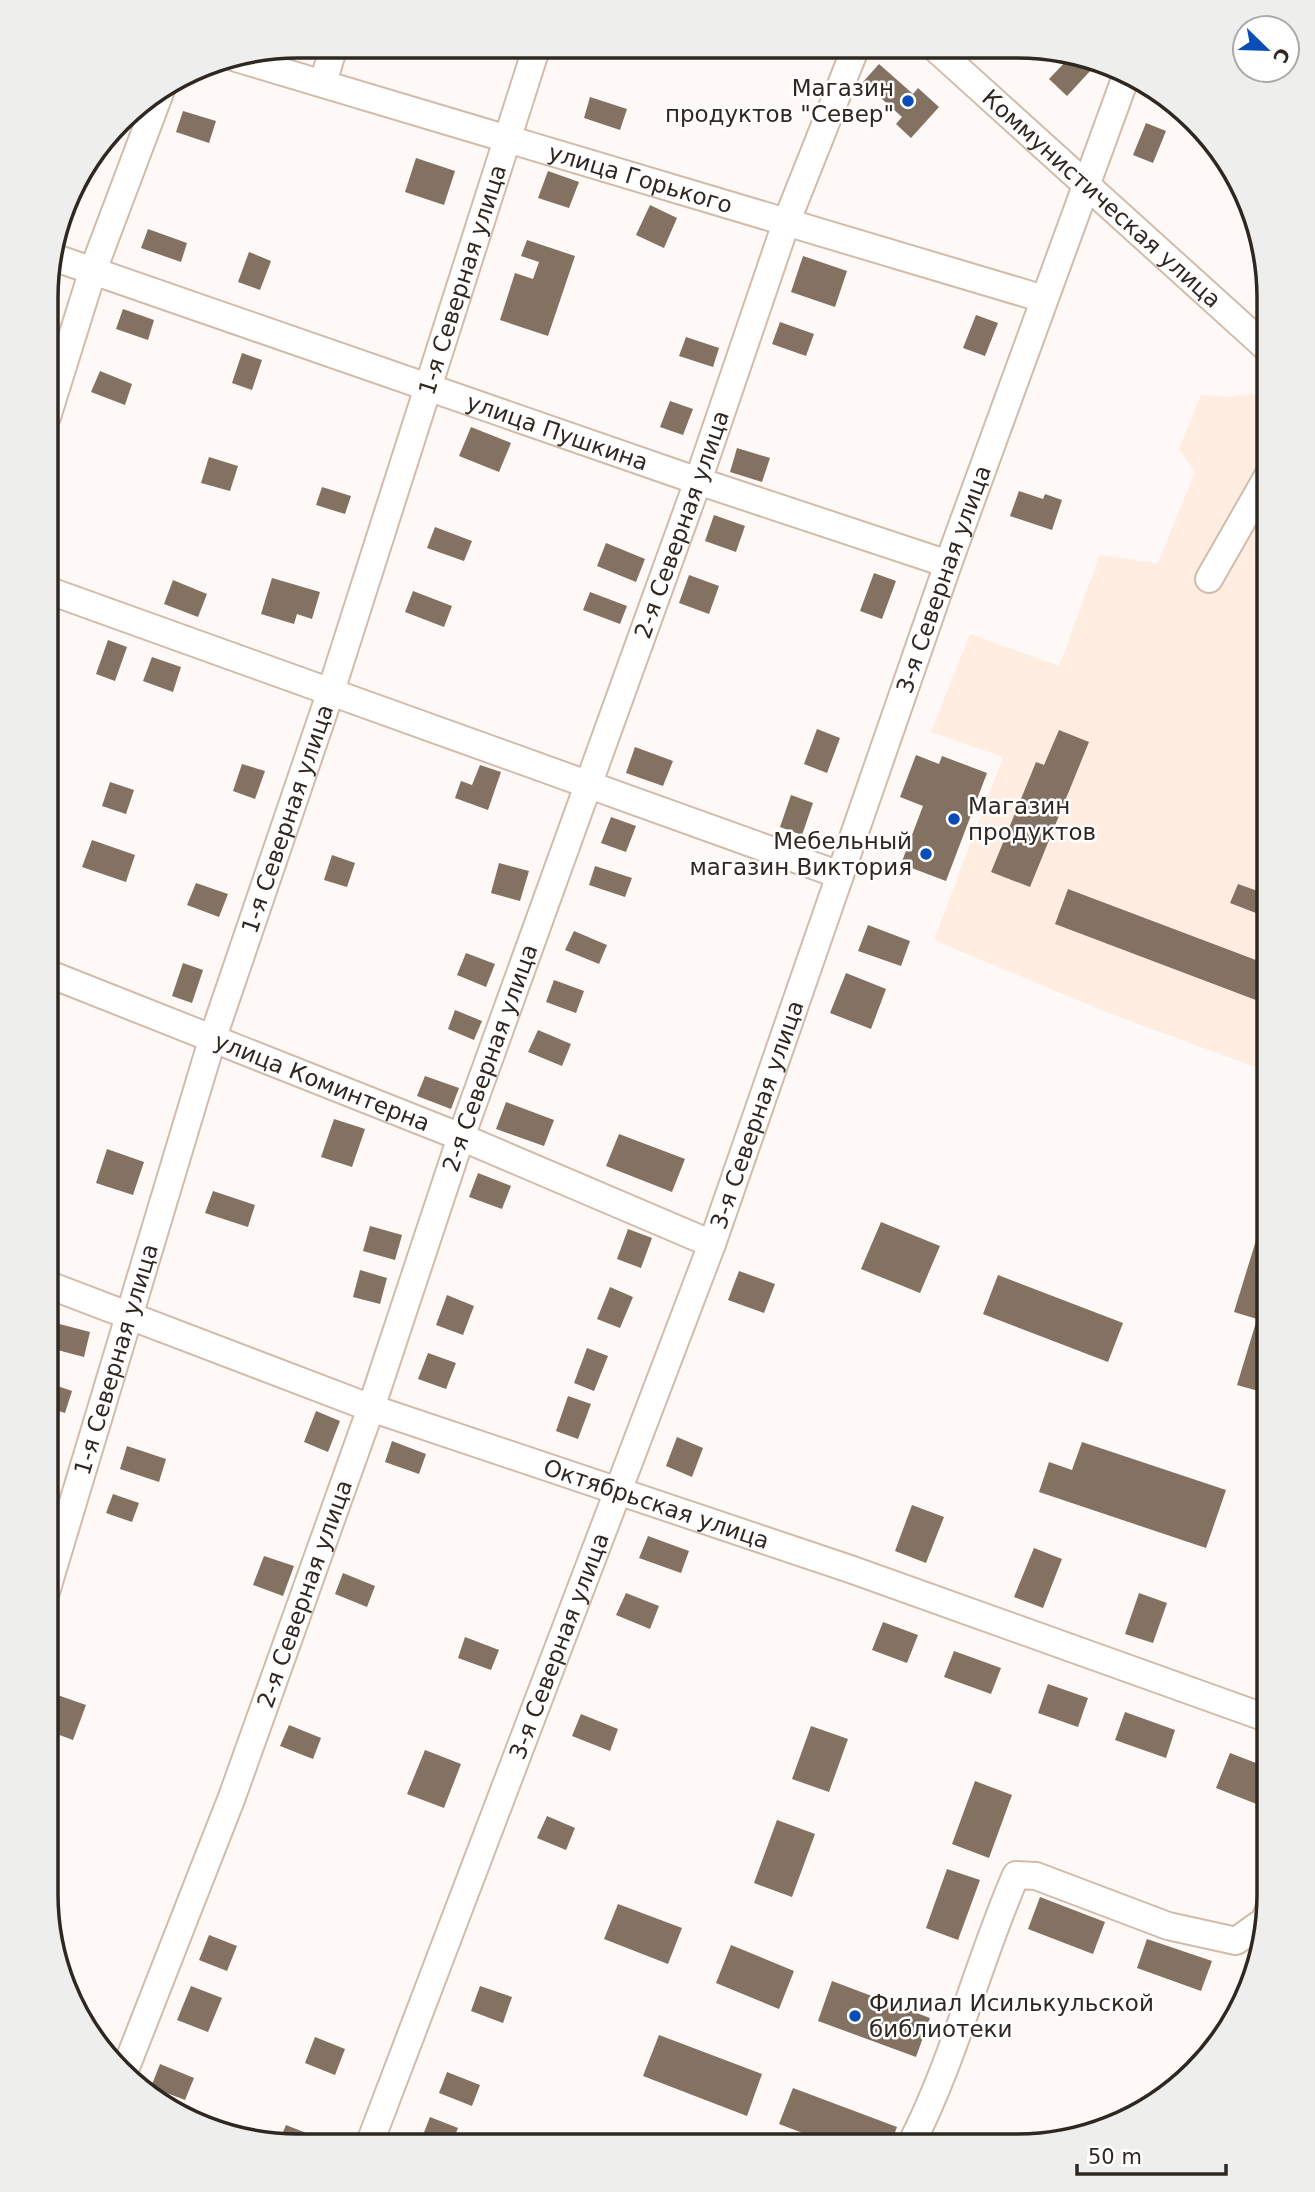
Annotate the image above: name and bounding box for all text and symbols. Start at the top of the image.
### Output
north arrow [1231,14,1301,84]
text: С [1269,45,1295,66]
place label: Магазин продуктов "Север" [665,75,894,127]
street label: Коммунистическая улица [977,84,1226,313]
marker: Магазин продуктов "Север" [900,93,916,109]
street label: улица Горького [545,139,736,218]
street label: 1-я Северная улица [413,161,511,398]
street label: улица Пушкина [463,389,651,476]
street label: 2-я Северная улица [629,407,734,642]
street label: 3-я Северная улица [891,462,996,697]
street label: 1-я Северная улица [236,701,338,937]
place label: Магазин продуктов [968,793,1096,845]
marker: Магазин продуктов [946,811,962,827]
place label: Мебельный магазин Виктория [689,828,912,880]
marker: Мебельный магазин Виктория [918,846,934,862]
street label: 2-я Северная улица [437,941,543,1175]
street label: 3-я Северная улица [705,997,809,1232]
street label: улица Коминтерна [211,1028,434,1136]
street label: 1-я Северная улица [69,1241,163,1478]
street label: Октябрьская улица [540,1454,773,1554]
street label: 2-я Северная улица [252,1476,357,1711]
street label: 3-я Северная улица [504,1529,614,1763]
place label: Филиал Исилькульской библиотеки [869,1990,1154,2042]
marker: Филиал Исилькульской библиотеки [847,2008,863,2024]
scale bar [1077,2132,1226,2176]
text: 50 m [1088,2145,1142,2169]

